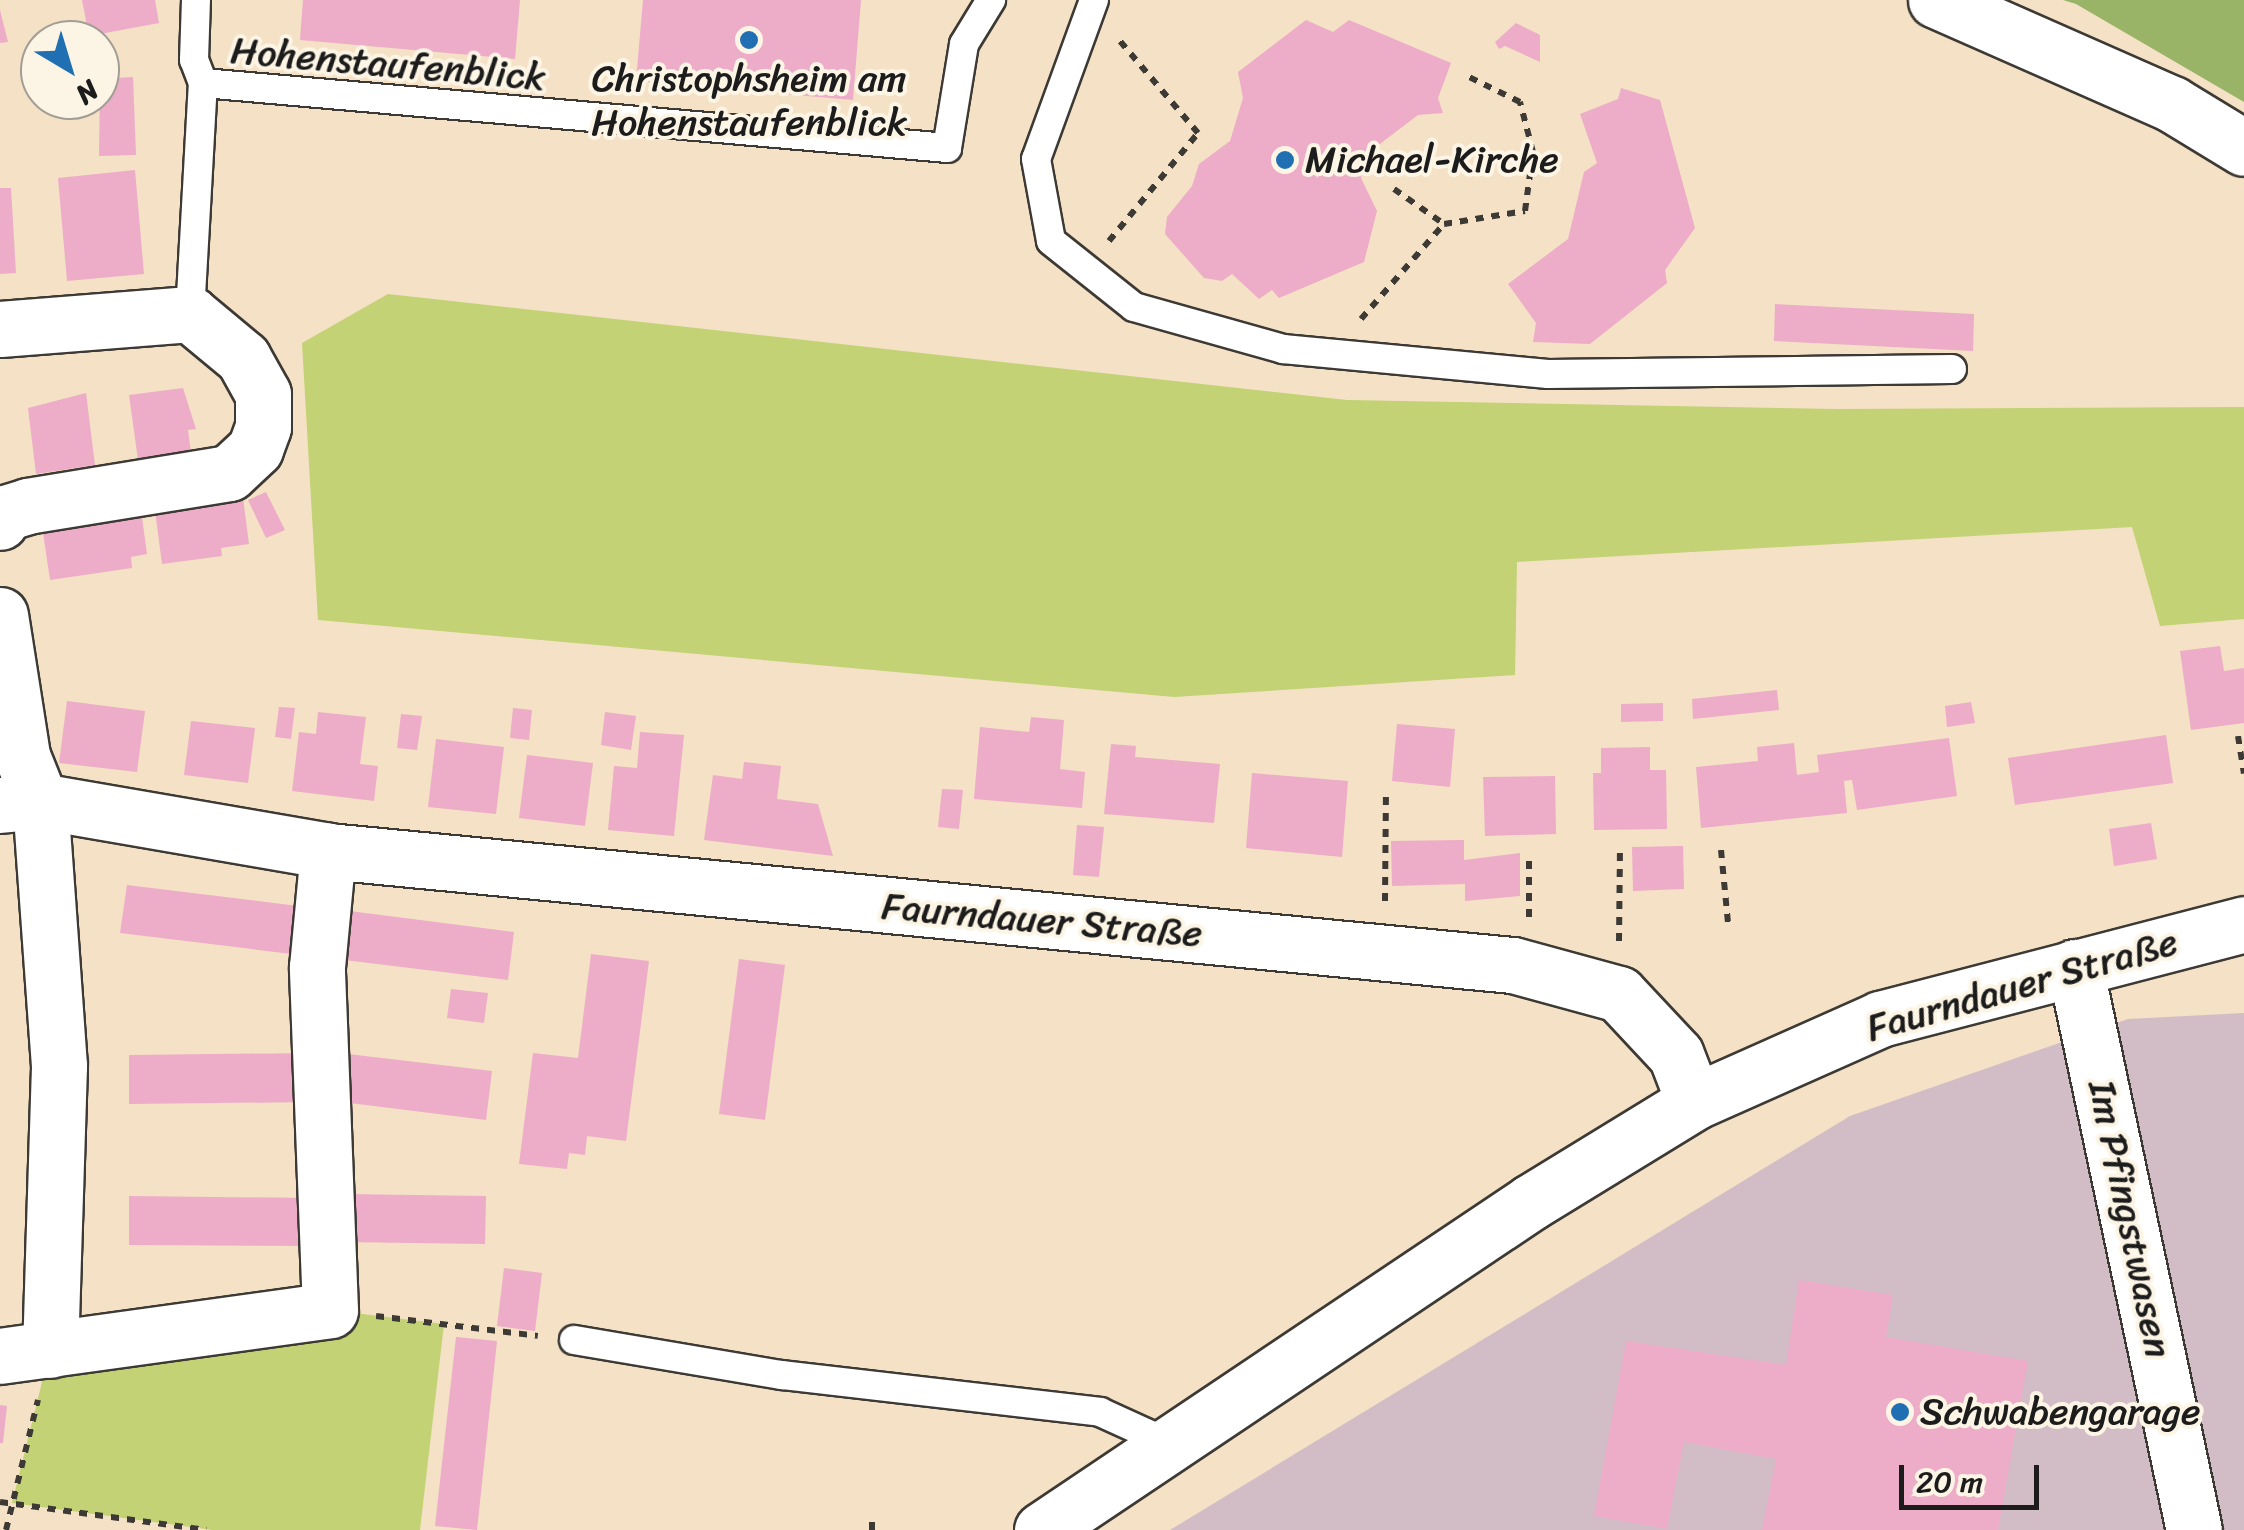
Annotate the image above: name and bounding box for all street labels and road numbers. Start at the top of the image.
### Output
street label: Hohenstaufenblick [229,28,547,100]
street label: Faurndauer Straße [880,883,1204,957]
street label: Faurndauer Straße [1861,919,2183,1051]
street label: Im Pfingstwasen [2079,1078,2181,1360]

